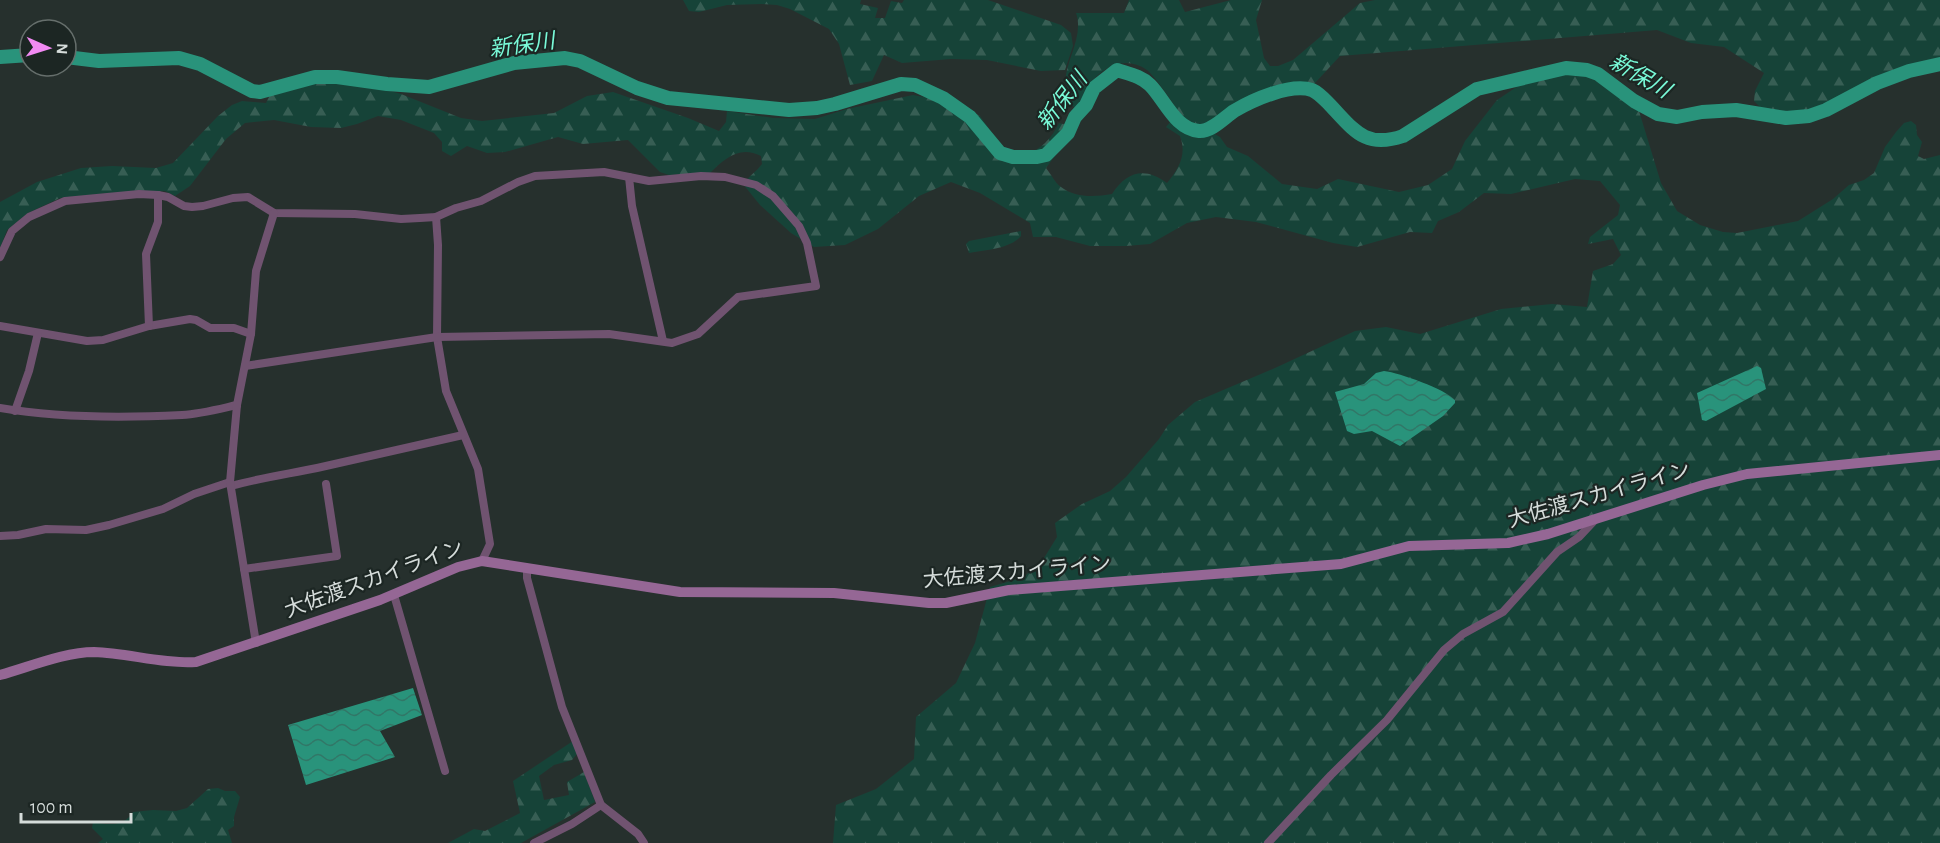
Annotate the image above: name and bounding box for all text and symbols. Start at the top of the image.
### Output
north arrow [18,18,78,78]
water label: 新保川 [488,28,558,60]
text: N [54,43,70,55]
water label: 新保川 [1606,49,1676,103]
water label: 新保川 [1032,66,1092,134]
street label: 大佐渡スカイライン [1505,458,1693,531]
street label: 大佐渡スカイライン [281,536,466,621]
street label: 大佐渡スカイライン [922,552,1112,591]
scale bar [21,786,130,824]
text: 100 m [30,799,73,817]

